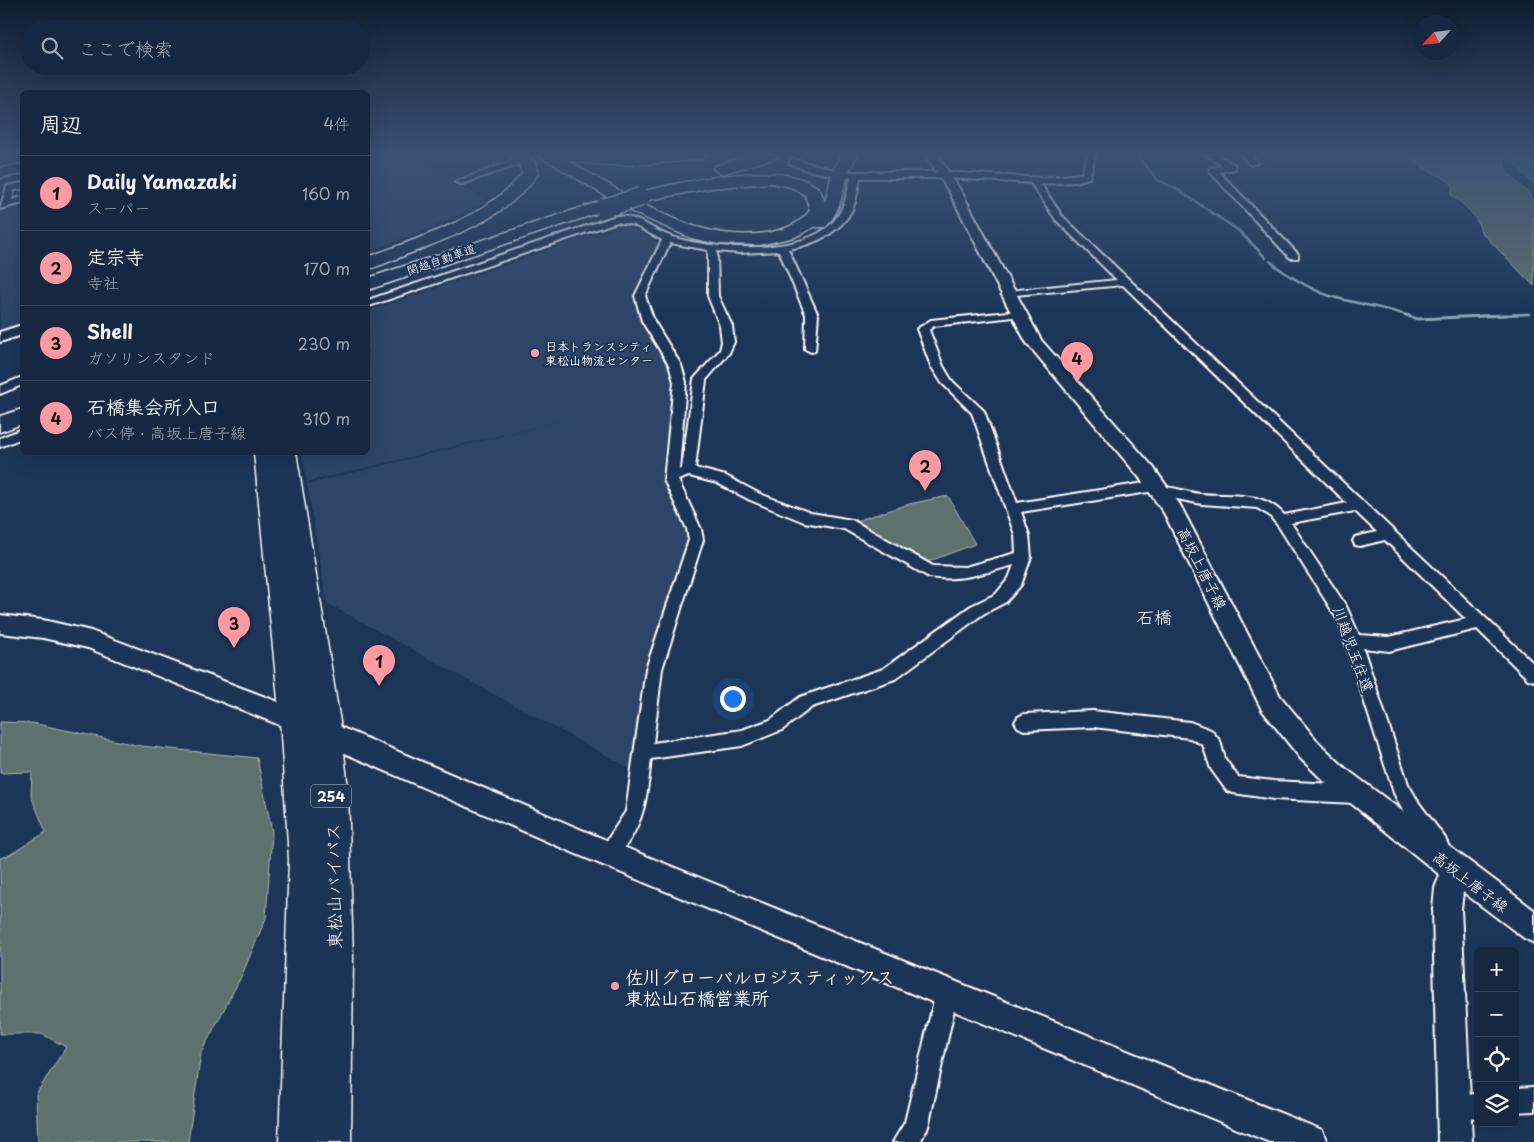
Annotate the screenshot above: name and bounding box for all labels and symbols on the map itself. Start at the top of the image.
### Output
north arrow [1414,15,1459,60]
street label: 関越自動車道 [404,239,478,279]
place label: 日本トランスシティ 東松山物流センター [545,337,653,369]
pin: 4 [1061,342,1093,383]
marker: 日本トランスシティ 東松山物流センター [529,347,541,359]
pin: 2 [909,450,941,491]
street label: 高坂上唐子線 [1172,523,1234,613]
district label: 石橋 [1136,603,1172,630]
street label: 川越児玉往還 [1328,603,1380,695]
pin: 3 [218,607,250,648]
pin: 1 [363,645,395,686]
your location [720,686,746,712]
road number: 254 [311,784,351,808]
street label: 東松山バイパス [318,823,348,949]
street label: 高坂上唐子線 [1428,845,1514,917]
place label: 佐川グローバルロジスティックス 東松山石橋営業所 [625,963,894,1011]
marker: 佐川グローバルロジスティックス 東松山石橋営業所 [609,980,621,992]

